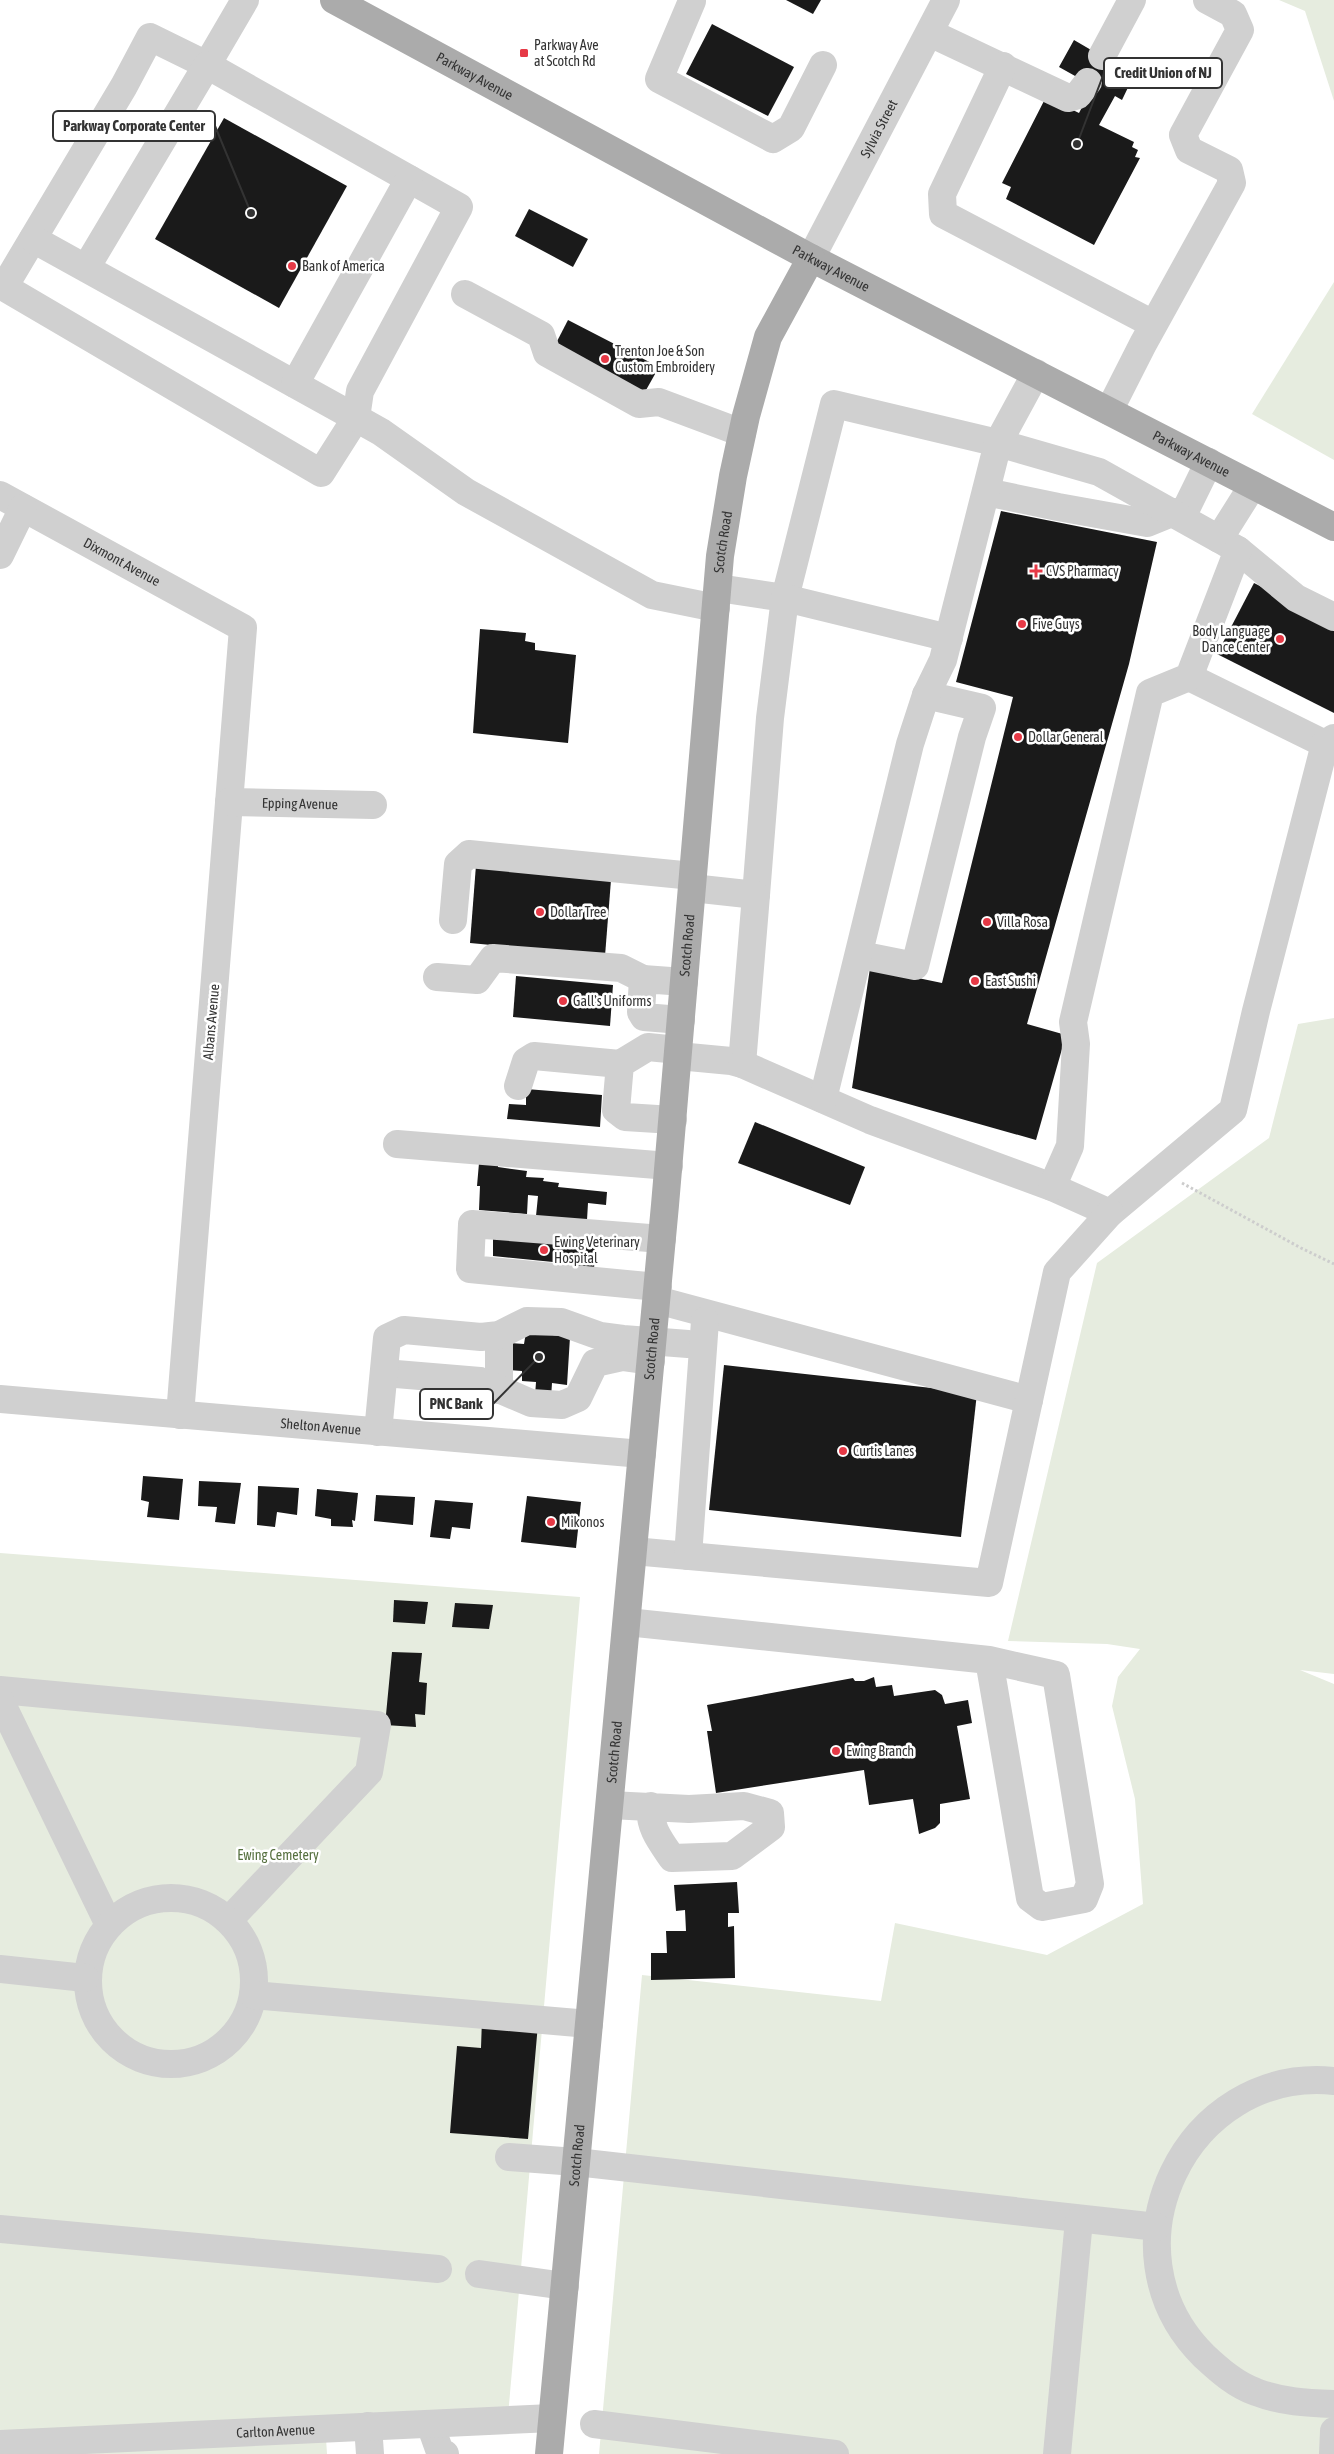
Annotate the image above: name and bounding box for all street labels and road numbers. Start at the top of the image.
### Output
street label: Parkway Avenue [434,49,516,103]
street label: Sylvia Street [857,97,900,160]
street label: Parkway Avenue [790,242,872,295]
street label: Parkway Avenue [1150,427,1233,480]
street label: Scotch Road [711,510,735,573]
street label: Dixmont Avenue [81,534,163,589]
street label: Epping Avenue [262,795,338,812]
street label: Scotch Road [676,914,698,977]
street label: Albans Avenue [200,983,222,1061]
street label: Scotch Road [641,1317,662,1380]
street label: Shelton Avenue [280,1415,362,1438]
street label: Scotch Road [603,1720,625,1784]
street label: Scotch Road [566,2124,588,2187]
street label: Carlton Avenue [236,2421,315,2441]

